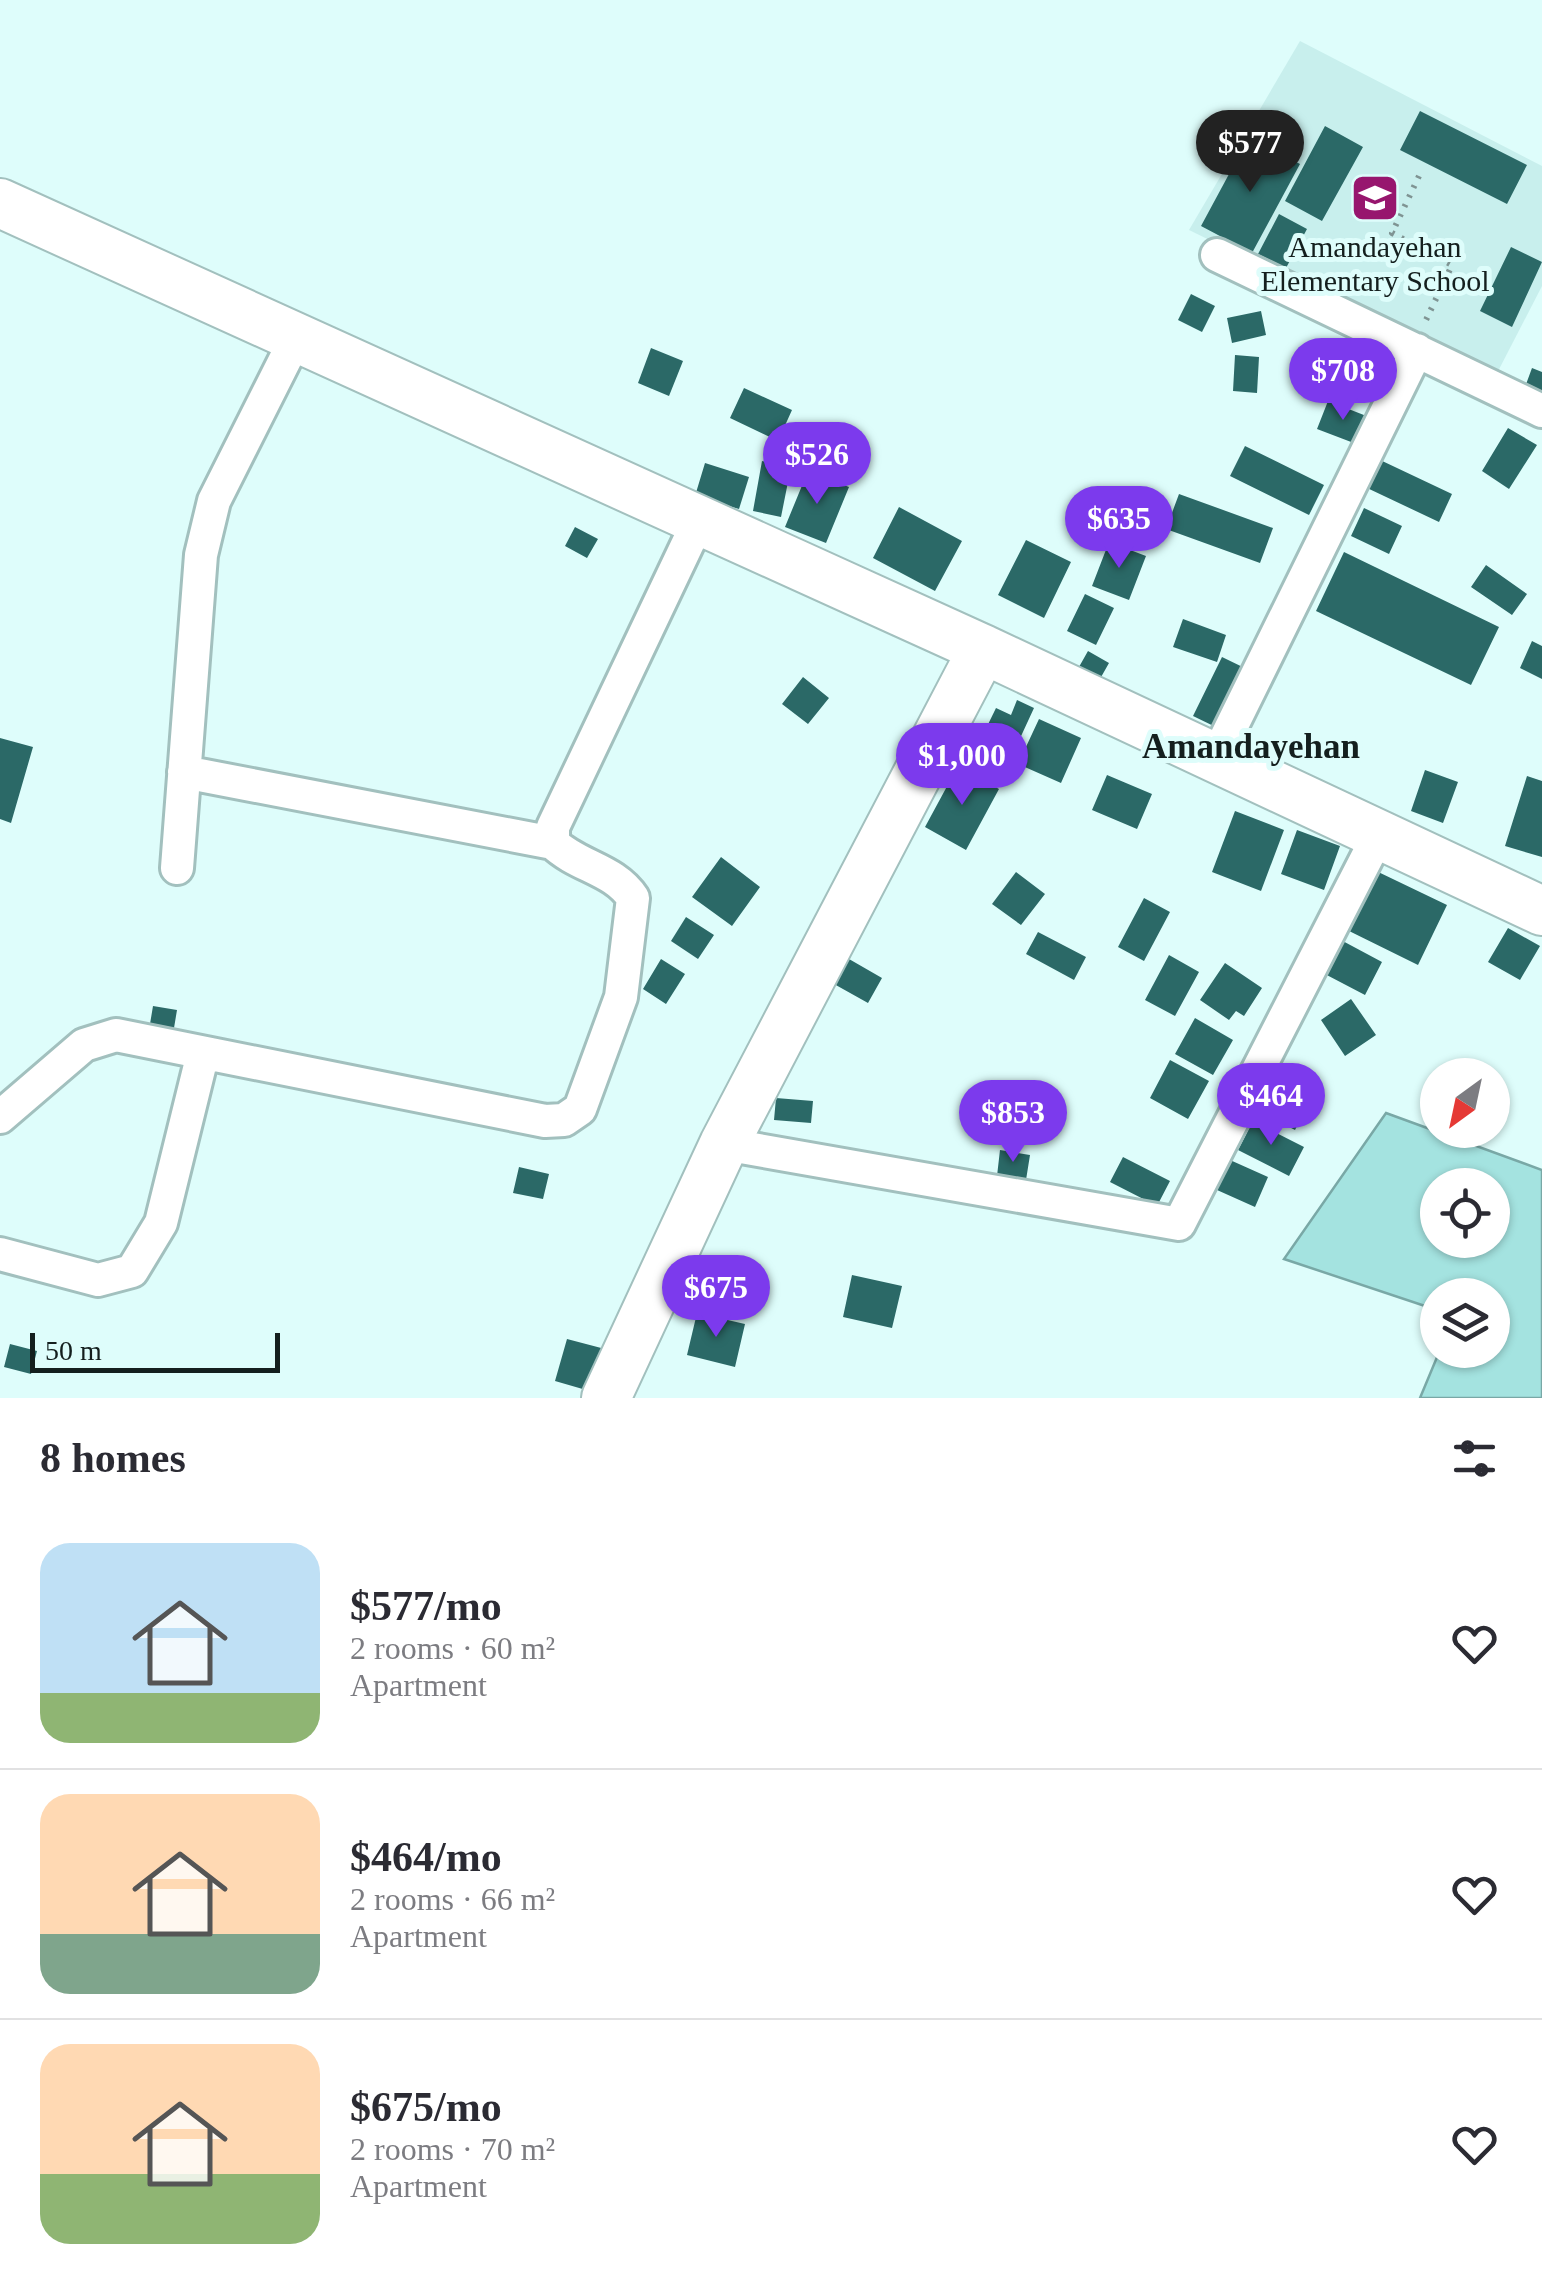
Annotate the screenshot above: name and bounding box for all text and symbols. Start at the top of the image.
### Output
pin: $577 [1191,110,1309,195]
text: $577 [1218,124,1282,160]
school or university icon: Amandayehan Elementary School [1349,172,1401,224]
place label: Amandayehan Elementary School [1260,230,1490,297]
pin: $708 [1284,338,1402,423]
text: $708 [1311,352,1375,388]
pin: $526 [758,422,876,507]
text: $526 [785,436,849,472]
pin: $635 [1060,486,1178,571]
text: $635 [1087,500,1151,536]
pin: $1,000 [881,723,1043,808]
district label: Amandayehan [1142,727,1360,766]
text: $1,000 [918,737,1006,773]
north arrow [1420,1058,1510,1148]
map controls [1420,1058,1510,1368]
pin: $464 [1212,1063,1330,1148]
text: $464 [1239,1077,1303,1113]
pin: $853 [954,1080,1072,1165]
text: $853 [981,1094,1045,1130]
button: locate [1420,1168,1510,1258]
pin: $675 [657,1255,775,1340]
text: $675 [684,1269,748,1305]
button: layers [1420,1278,1510,1368]
scale bar [30,1328,280,1372]
text: 50 m [45,1335,102,1366]
icon: filters [1447,1431,1502,1486]
text: 8 homes [40,1435,186,1481]
icon: home [120,1583,240,1703]
text: $577/mo [350,1583,502,1629]
icon: heart [1447,1616,1502,1671]
text: 2 rooms · 60 m² [350,1630,555,1666]
text: Apartment [350,1667,487,1703]
icon: home [120,1834,240,1954]
text: $464/mo [350,1834,502,1880]
icon: heart [1447,1867,1502,1922]
text: 2 rooms · 66 m² [350,1881,555,1917]
text: Apartment [350,1918,487,1954]
icon: home [120,2084,240,2204]
text: $675/mo [350,2084,502,2130]
icon: heart [1447,2117,1502,2172]
text: 2 rooms · 70 m² [350,2131,555,2167]
text: Apartment [350,2168,487,2204]

